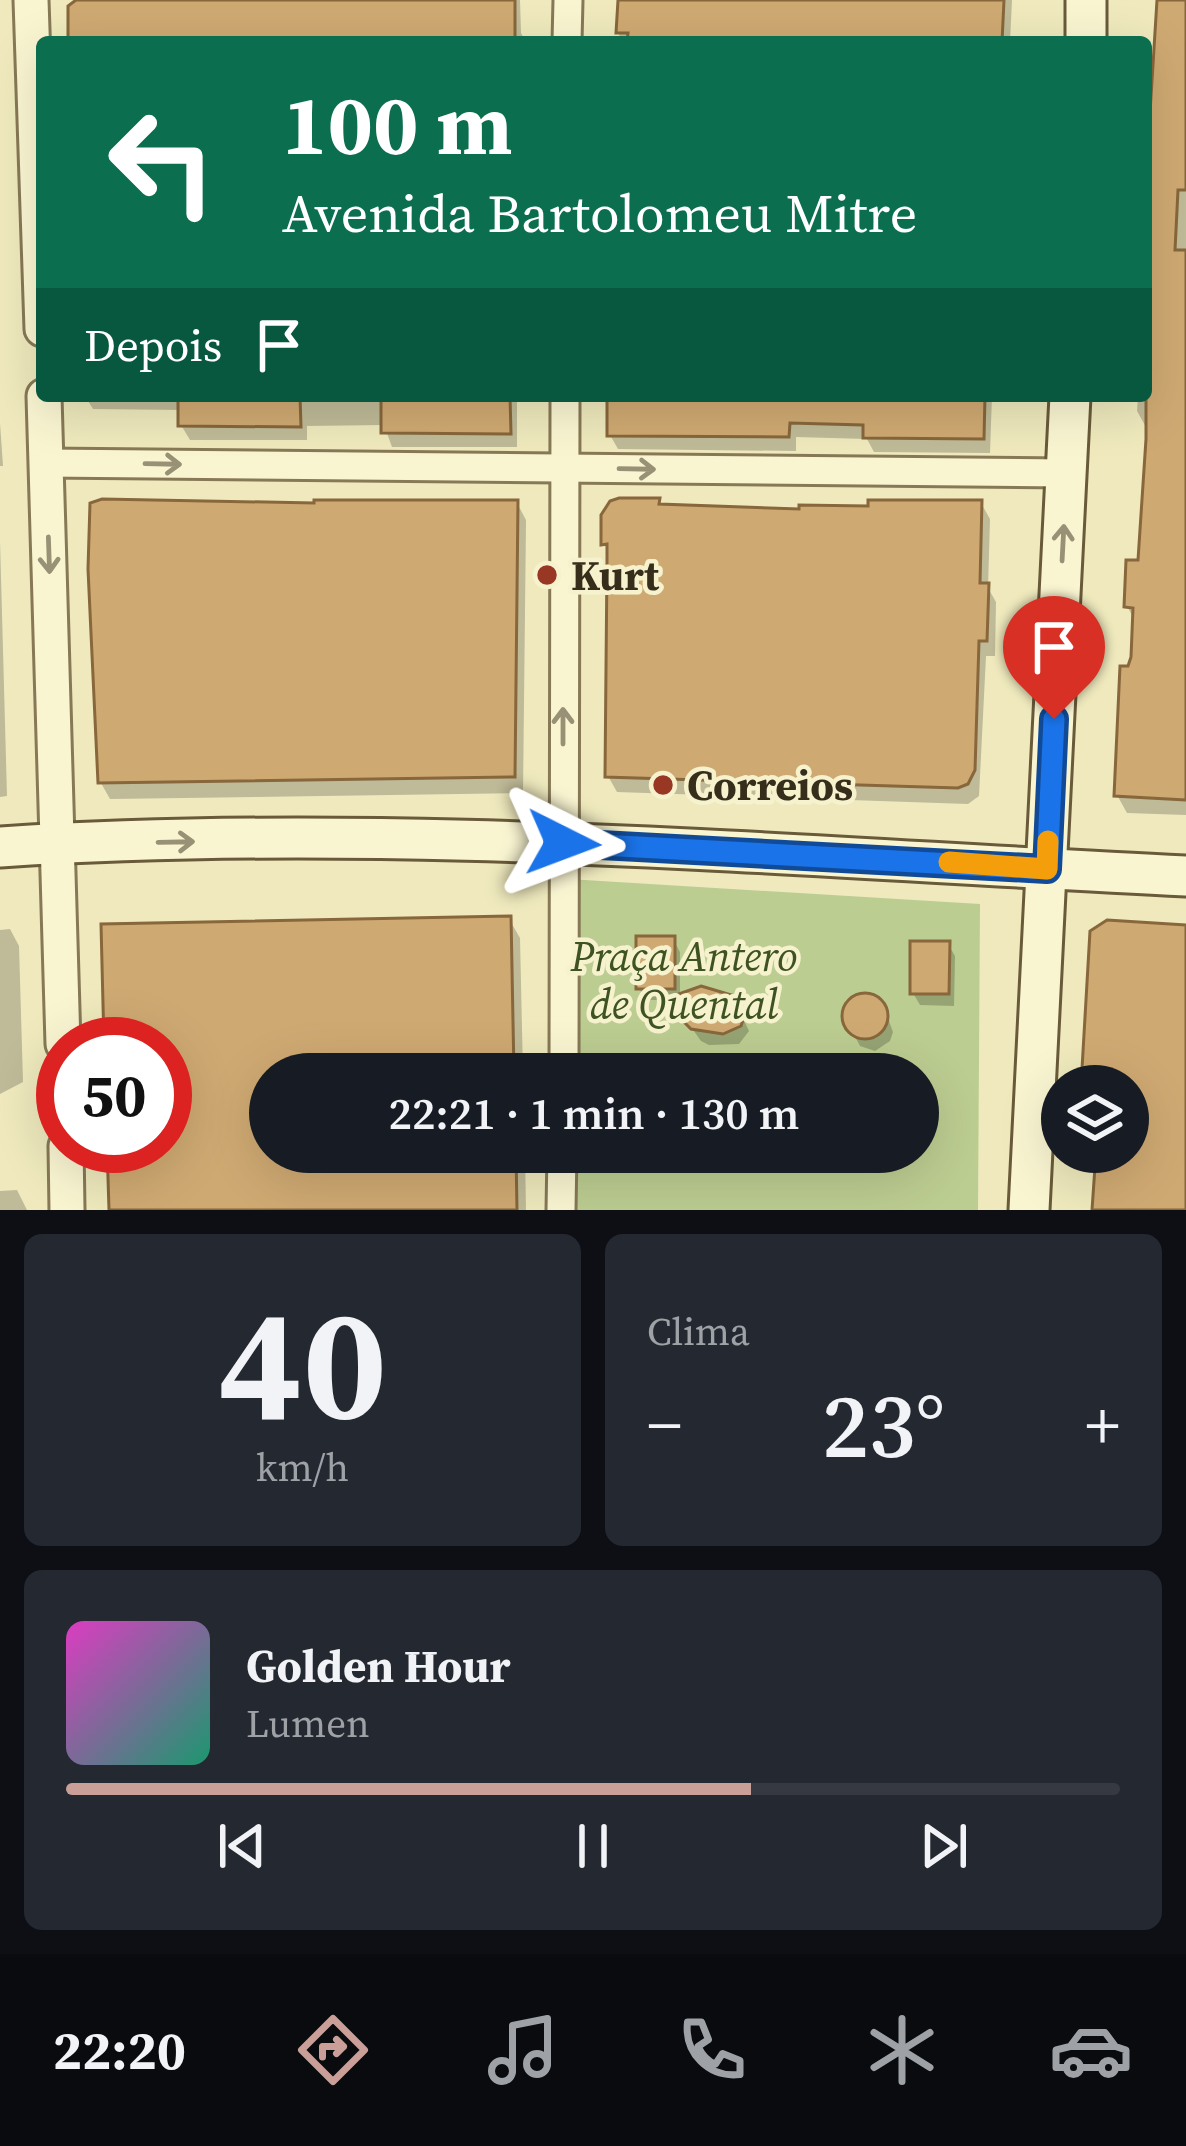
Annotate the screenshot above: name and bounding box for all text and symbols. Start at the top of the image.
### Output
text: 100 m [282,67,513,182]
icon: left [84,84,240,240]
text: Avenida Bartolomeu Mitre [282,176,917,250]
icon: arrive [246,312,312,378]
text: Depois [84,314,222,376]
one-way arrow [143,452,182,475]
one-way arrow [617,458,656,480]
one-way arrow [1052,524,1075,563]
one-way arrow [38,535,61,574]
place label: Kurt [571,546,660,604]
marker: Kurt [534,562,560,588]
pin [1003,596,1105,719]
icon: arrive [1021,614,1087,680]
one-way arrow [552,707,575,746]
place label: Correios [687,756,853,814]
marker: Correios [650,772,676,798]
position arrow [500,780,626,906]
one-way arrow [156,831,195,853]
park label: Praça Antero de Quental [569,927,798,1033]
speed limit sign: 50 [36,1017,192,1173]
map controls [1041,1065,1149,1173]
button: layers [1041,1065,1149,1173]
text: 22:21 · 1 min · 130 m [389,1082,799,1144]
text: 40 [218,1256,387,1470]
text: Clima [647,1305,750,1358]
text: 23° [822,1364,945,1487]
text: − [647,1380,682,1470]
text: + [1085,1380,1120,1470]
text: km/h [256,1441,349,1494]
text: Golden Hour [246,1635,510,1697]
text: Lumen [246,1697,370,1750]
icon: previous [209,1813,275,1879]
icon: pause [560,1813,626,1879]
icon: next [911,1813,977,1879]
icon: directions [291,2008,375,2092]
icon: music [481,2008,565,2092]
icon: phone [670,2008,754,2092]
icon: climate [860,2008,944,2092]
icon: car [1049,2008,1133,2092]
text: 22:20 [53,2013,186,2087]

